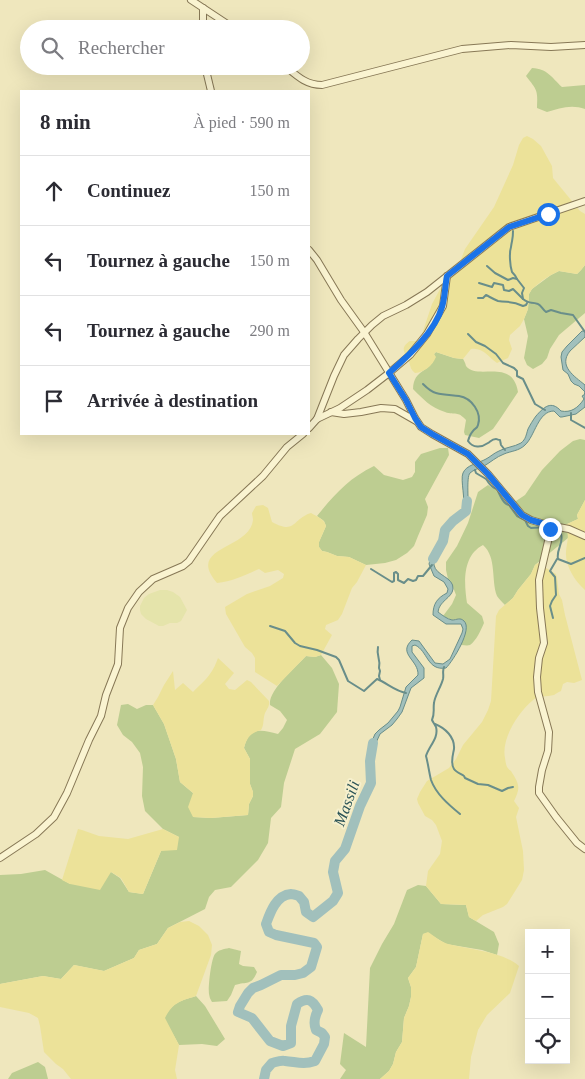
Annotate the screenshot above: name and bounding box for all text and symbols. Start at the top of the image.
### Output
search box [20,20,310,75]
icon: search [38,34,66,62]
text: Rechercher [78,37,165,58]
text: 8 min [40,110,91,134]
text: À pied · 590 m [193,114,290,131]
icon: ahead [40,177,68,205]
text: Continuez [87,180,170,201]
text: 150 m [250,182,290,199]
route start [537,203,560,226]
icon: left [40,247,68,275]
text: Tournez à gauche [87,250,230,271]
text: 150 m [250,252,290,269]
icon: left [40,317,68,345]
text: Tournez à gauche [87,320,230,341]
text: 290 m [250,322,290,339]
icon: arrive [40,387,68,415]
text: Arrivée à destination [87,390,258,411]
route end [539,518,562,541]
water label: Massili [330,778,363,829]
map controls [525,929,570,1064]
button: + [525,929,570,974]
button: − [525,974,570,1019]
button: locate [525,1019,570,1064]

